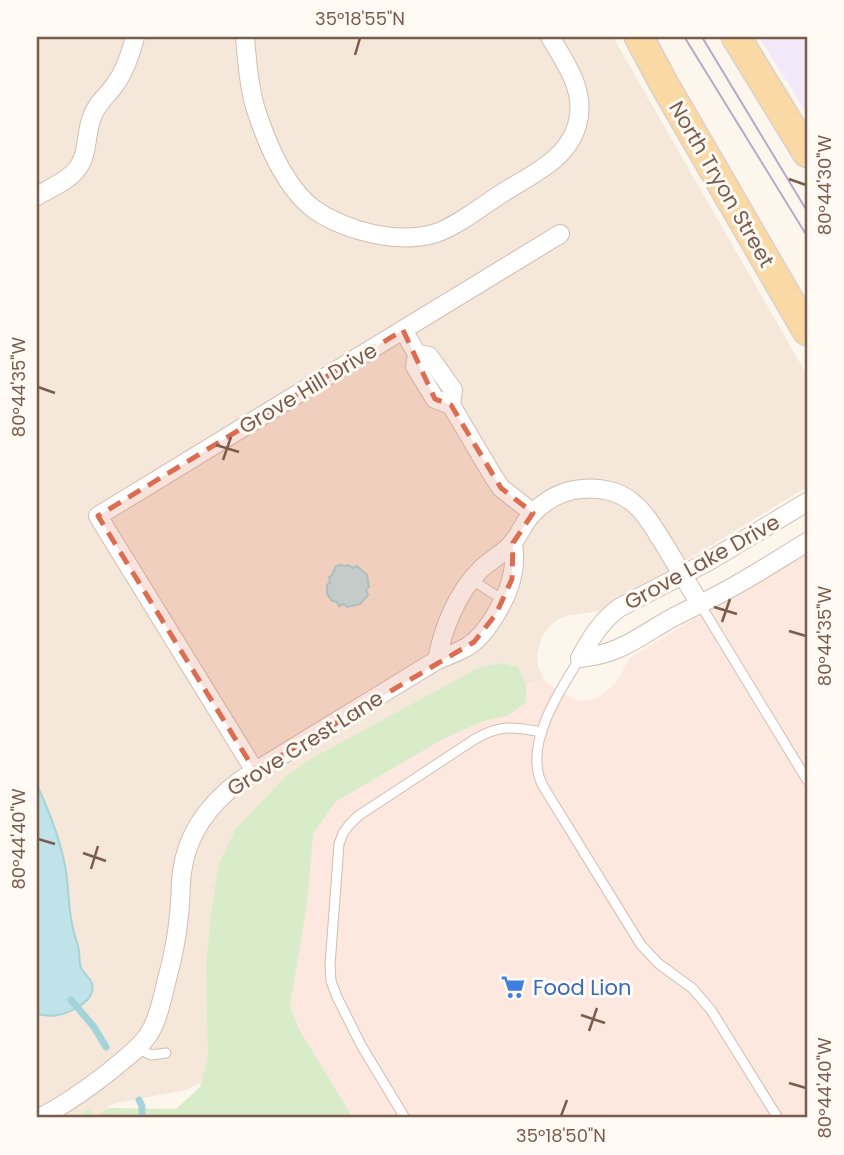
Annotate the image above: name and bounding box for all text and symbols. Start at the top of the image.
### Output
text: 35°18'55"N [315,6,405,31]
street label: North Tryon Street [663,95,781,273]
text: 80°44'30"W [812,134,837,235]
street label: Grove Hill Drive [234,335,382,441]
text: 80°44'35"W [6,336,31,437]
street label: Grove Lake Drive [619,507,785,617]
text: 80°44'35"W [812,585,837,686]
street label: Grove Crest Lane [221,683,389,803]
text: 80°44'40"W [6,788,31,890]
supermarket icon: Food Lion [499,973,527,1001]
place label: Food Lion [533,973,631,1002]
text: 80°44'40"W [812,1037,837,1139]
text: 35°18'50"N [516,1123,606,1148]

